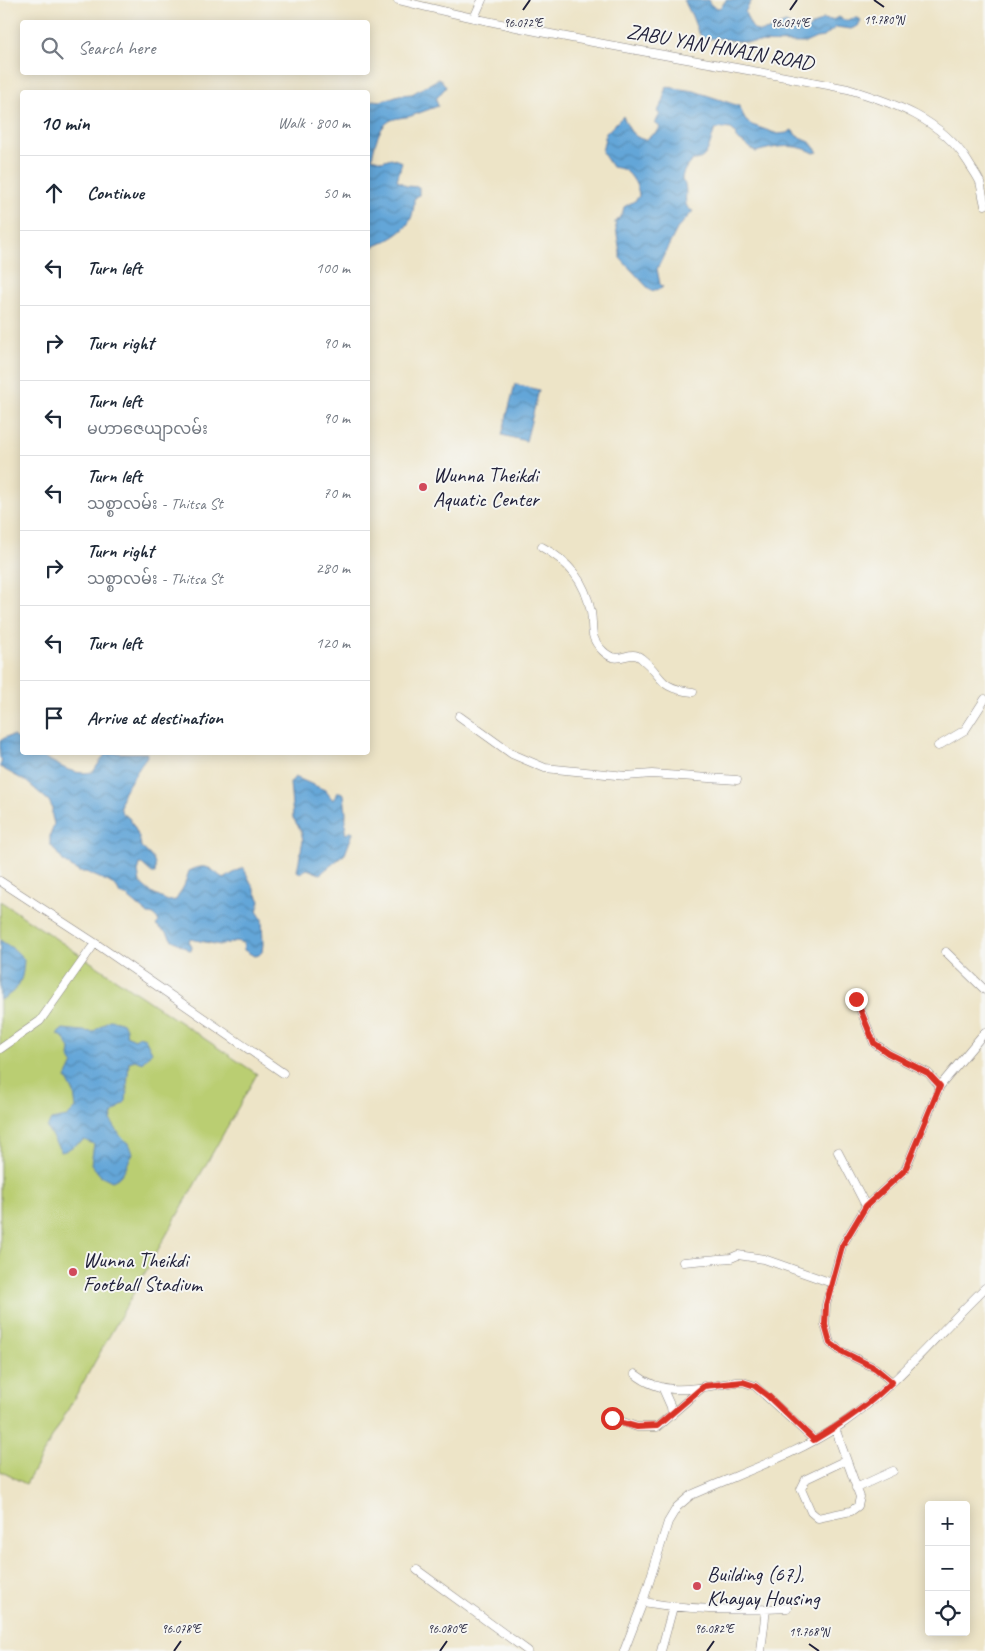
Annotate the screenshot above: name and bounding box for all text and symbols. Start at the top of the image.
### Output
text: 19.780°N [864,12,906,28]
text: 96.072°E [503,15,544,31]
text: 96.074°E [770,15,811,31]
street label: ZABU YAN HNAIN ROAD [625,18,817,77]
search box [20,20,370,75]
icon: search [38,34,66,62]
text: Search here [78,36,155,60]
text: 10 min [40,110,90,136]
text: Walk · 800 m [278,113,350,133]
icon: ahead [40,179,68,207]
text: Continue [87,181,144,205]
text: 50 m [323,183,350,203]
icon: left [40,254,68,282]
text: Turn left [87,256,142,280]
text: 100 m [316,258,350,278]
icon: right [40,329,68,357]
text: Turn right [87,331,154,355]
text: 90 m [323,333,350,353]
text: Turn left [87,389,142,413]
icon: left [40,404,68,432]
text: 90 m [323,408,350,428]
text: မဟာဇေယျာလမ်း [87,419,208,439]
place label: Wunna Theikdi Aquatic Center [433,462,541,512]
text: Turn left [87,464,142,488]
icon: left [40,479,68,507]
marker: Wunna Theikdi Aquatic Center [417,481,429,493]
text: 70 m [323,483,350,503]
text: သစ္စာလမ်း - Thitsa St [87,494,223,514]
text: Turn right [87,539,154,563]
icon: right [40,554,68,582]
text: 280 m [316,558,350,578]
text: သစ္စာလမ်း - Thitsa St [87,569,223,589]
icon: left [40,629,68,657]
text: Turn left [87,631,142,655]
text: 120 m [316,633,350,653]
icon: arrive [40,704,68,732]
text: Arrive at destination [87,706,223,730]
route end [845,988,868,1011]
place label: Wunna Theikdi Football Stadium [83,1247,204,1297]
marker: Wunna Theikdi Football Stadium [67,1266,79,1278]
route start [601,1407,624,1430]
map controls [925,1501,970,1636]
button: + [925,1501,970,1546]
button: − [925,1546,970,1591]
place label: Building (67), Khayay Housing [707,1561,821,1611]
marker: Building (67), Khayay Housing [691,1580,703,1592]
button: locate [925,1591,970,1636]
text: 96.078°E [161,1621,202,1637]
text: 96.080°E [427,1621,468,1637]
text: 96.082°E [694,1621,735,1637]
text: 19.768°N [789,1624,831,1640]

